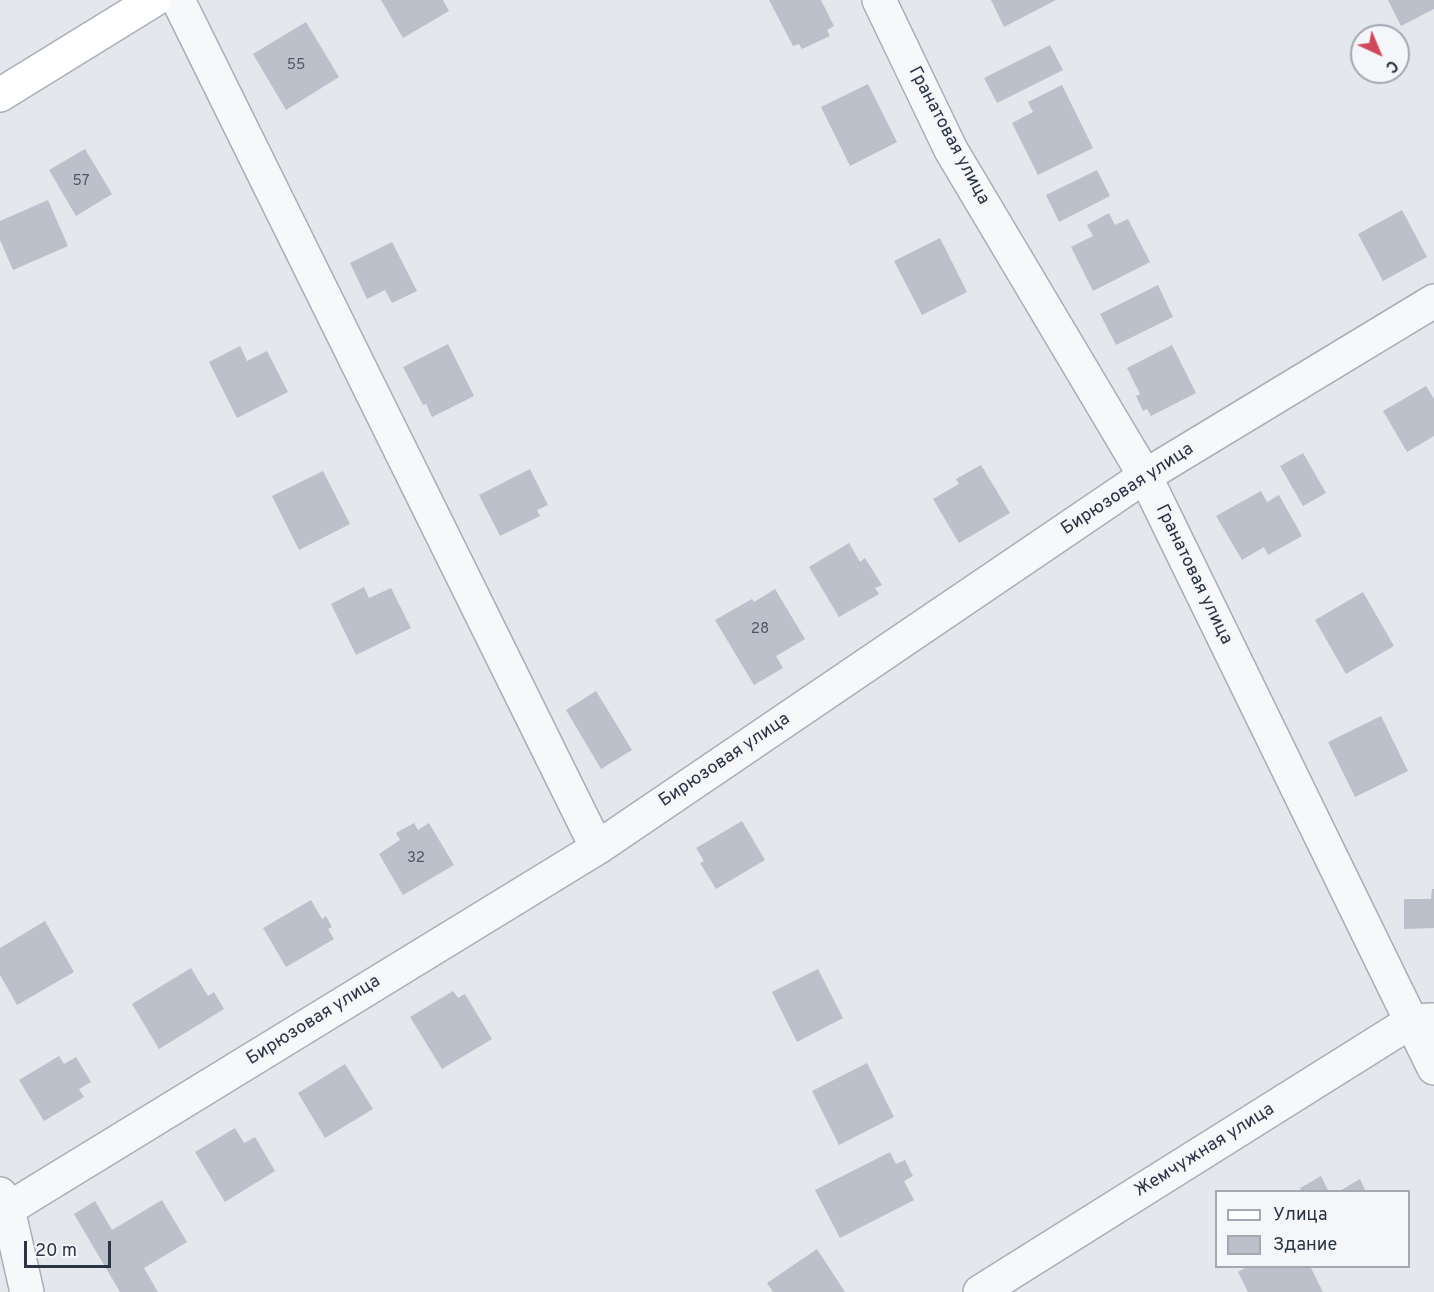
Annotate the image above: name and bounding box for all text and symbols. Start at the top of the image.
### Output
north arrow [1350,24,1410,84]
text: С [1380,55,1402,76]
house number: 55 [287,57,305,75]
street label: Гранатовая улица [903,63,993,209]
house number: 57 [73,173,89,191]
street label: Бирюзовая улица [1058,439,1198,541]
street label: Гранатовая улица [1150,501,1236,649]
house number: 28 [751,621,769,639]
street label: Бирюзовая улица [655,709,795,813]
house number: 32 [407,850,425,868]
street label: Бирюзовая улица [243,971,385,1071]
street label: Жемчужная улица [1131,1099,1279,1203]
legend [1215,1190,1410,1268]
text: Улица [1273,1204,1327,1227]
scale bar [27,1229,114,1267]
text: Здание [1273,1234,1337,1257]
text: 20 m [35,1240,77,1263]

